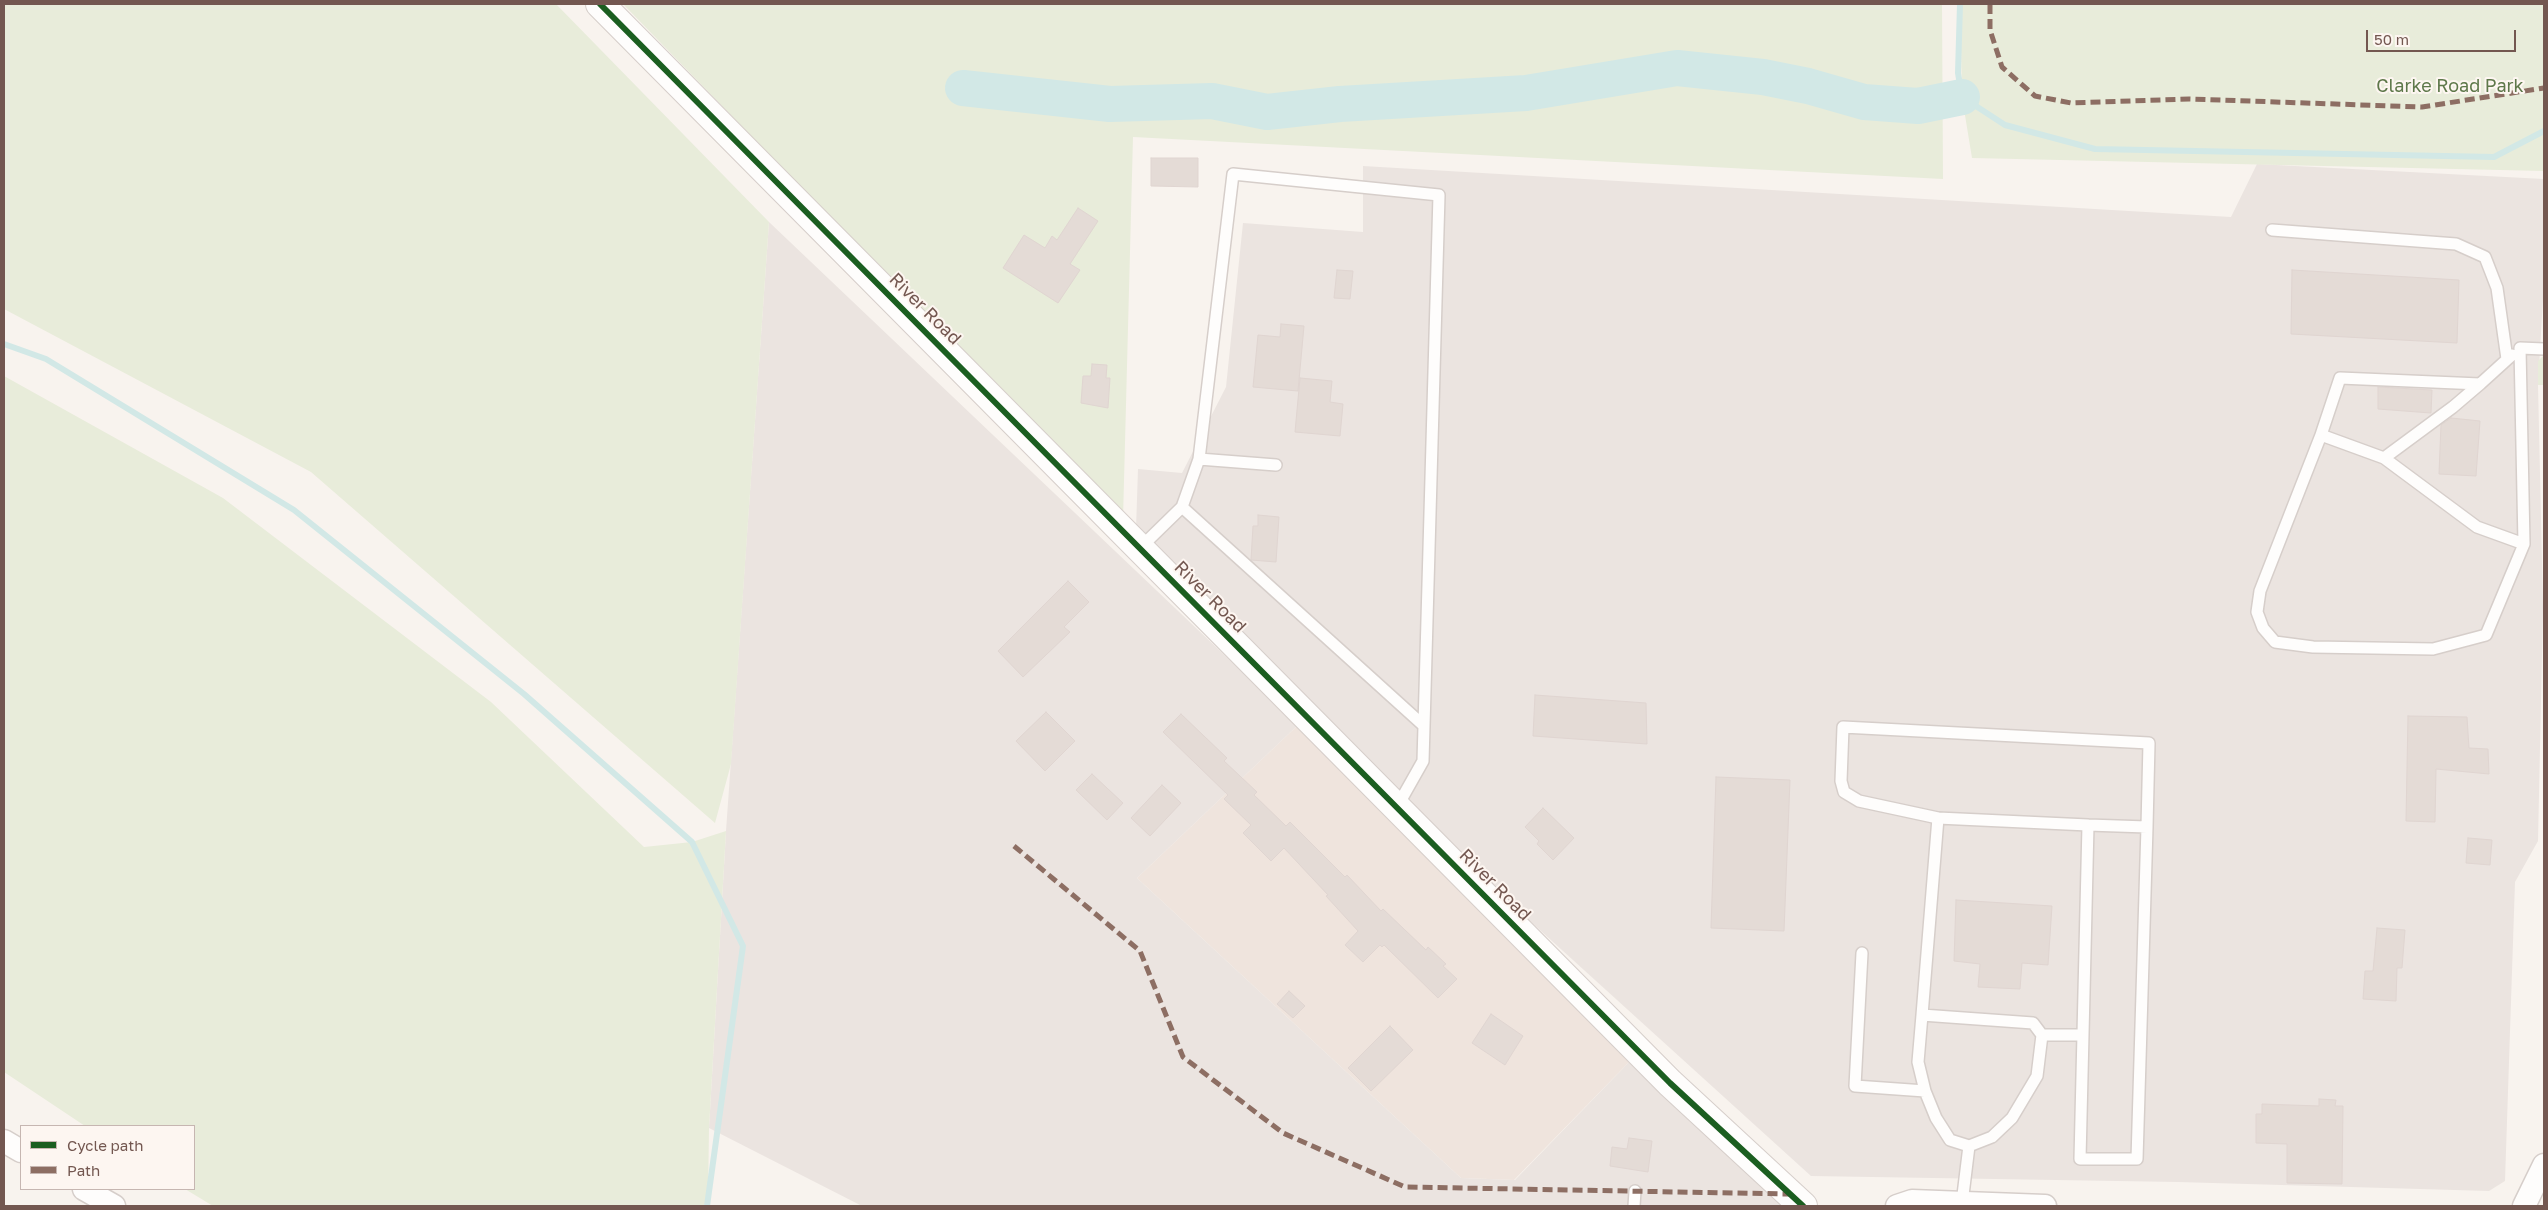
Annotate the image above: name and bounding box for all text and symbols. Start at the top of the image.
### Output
scale bar [2368,20,2518,52]
text: 50 m [2374,30,2409,48]
park label: Clarke Road Park [2376,75,2524,97]
street label: River Road [885,269,965,349]
street label: River Road [1170,557,1250,637]
street label: River Road [1455,845,1535,925]
legend [20,1125,195,1190]
text: Cycle path [67,1136,143,1154]
text: Path [67,1161,100,1179]

